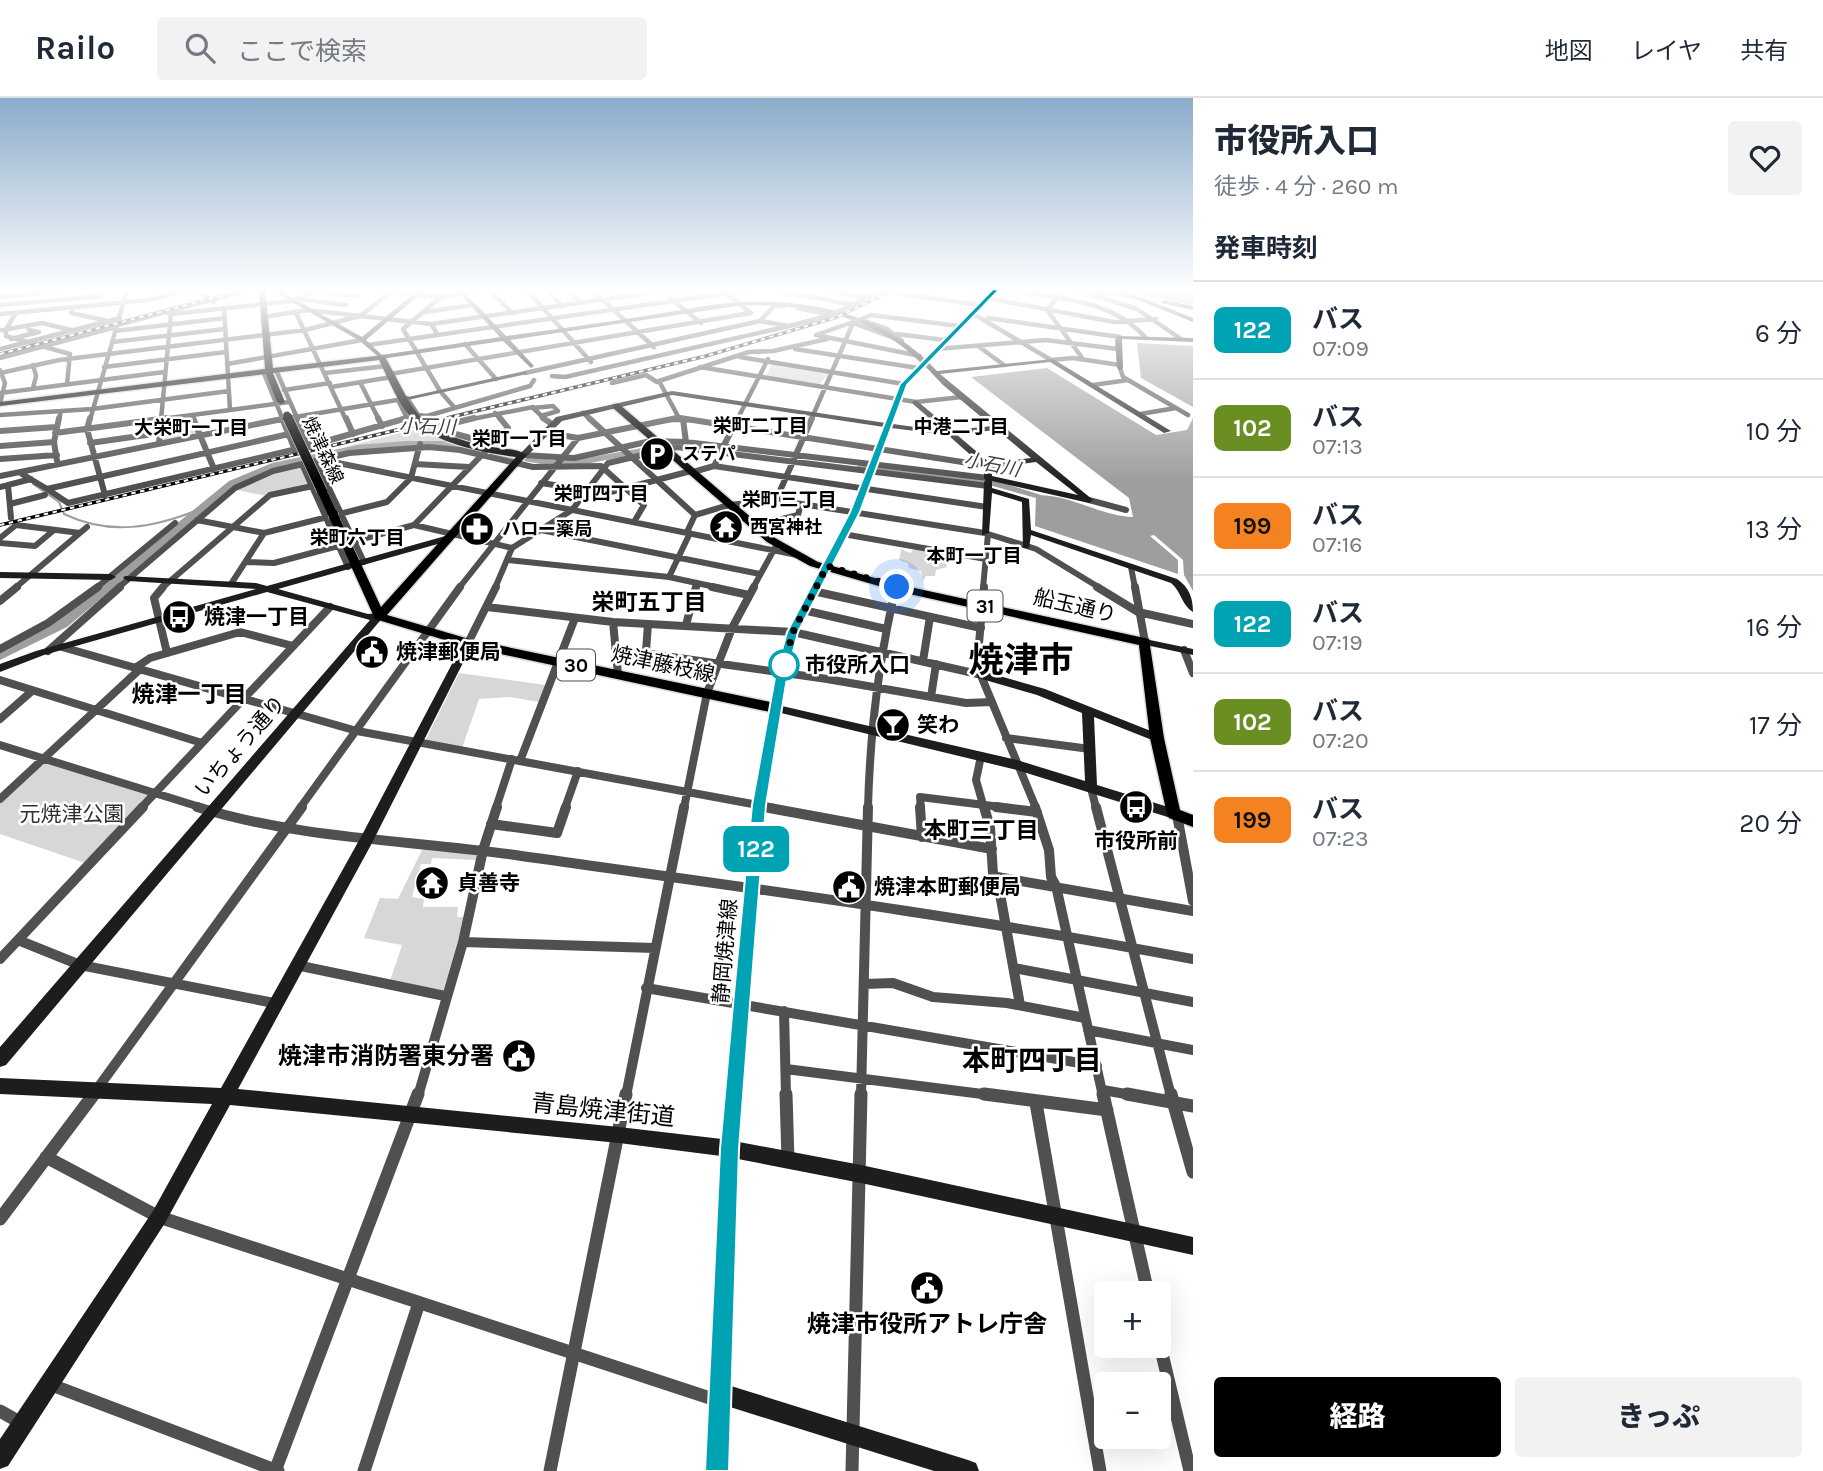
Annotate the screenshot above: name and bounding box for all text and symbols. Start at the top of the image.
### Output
search box [157,17,647,80]
text: Railo [35,29,115,67]
icon: search [181,29,219,67]
text: ここで検索 [237,36,367,67]
text: 地図 [1545,37,1593,65]
text: レイヤ [1631,37,1702,65]
text: 共有 [1740,37,1788,65]
button: heart [1728,121,1802,195]
text: 市役所入口 [1214,122,1379,160]
text: 徒歩 · 4 分 · 260 m [1214,173,1399,200]
text: 発車時刻 [1214,233,1318,264]
text: バス [1312,304,1364,335]
text: 122 [1234,316,1271,344]
text: 6 分 [1755,318,1802,349]
text: 07:09 [1312,335,1369,362]
text: バス [1312,402,1364,433]
street label: 焼津森線 [298,413,348,487]
text: 102 [1233,414,1272,442]
district label: 栄町二丁目 [712,415,808,437]
water label: 小石川 [398,416,458,439]
district label: 中港二丁目 [913,416,1009,438]
text: 10 分 [1746,416,1802,447]
district label: 大栄町一丁目 [134,417,248,439]
district label: 栄町一丁目 [471,428,567,450]
text: 07:13 [1312,433,1363,460]
parking icon: ステパ [638,435,676,473]
place label: ステパ [682,443,736,465]
water label: 小石川 [962,449,1024,482]
district label: 栄町四丁目 [553,483,649,505]
district label: 栄町三丁目 [741,489,837,511]
text: バス [1312,500,1364,531]
temple icon: 西宮神社 [707,508,745,546]
pharmacy icon: ハロー薬局 [458,510,496,548]
text: 199 [1234,512,1271,540]
text: 13 分 [1746,514,1802,545]
place label: 西宮神社 [750,516,822,538]
place label: ハロー薬局 [502,518,592,540]
district label: 栄町六丁目 [309,527,405,549]
text: 07:16 [1312,531,1363,558]
district label: 本町一丁目 [926,545,1022,567]
your location [879,569,914,604]
street label: 船玉通り [1031,585,1119,627]
district label: 栄町五丁目 [592,589,707,616]
road number: 31 [968,590,1002,622]
bus stop icon: 焼津一丁目 [160,598,198,636]
text: バス [1312,598,1364,629]
place label: 焼津一丁目 [204,605,309,629]
text: 122 [1234,610,1271,638]
text: 16 分 [1746,612,1802,643]
text: 07:19 [1312,629,1363,656]
public building icon: 焼津郵便局 [353,633,391,671]
place label: 焼津郵便局 [396,640,501,664]
district label: 焼津市 [968,640,1074,681]
street label: 焼津藤枝線 [609,641,717,687]
road number: 30 [557,650,595,680]
marker: 市役所入口 [769,650,799,680]
place label: 市役所入口 [805,653,910,677]
district label: 焼津一丁目 [132,681,247,708]
street label: いちょう通り [190,691,290,801]
text: バス [1312,696,1364,727]
bar icon: 笑わ [874,706,912,744]
text: 102 [1233,708,1272,736]
text: 17 分 [1749,710,1802,741]
place label: 笑わ [917,713,959,737]
text: 07:20 [1312,727,1369,754]
bus stop icon: 市役所前 [1117,788,1155,826]
text: バス [1312,794,1364,825]
park label: 元焼津公園 [20,802,125,826]
text: 199 [1234,806,1271,834]
text: 20 分 [1739,808,1802,839]
district label: 本町三丁目 [924,817,1039,844]
text: 07:23 [1312,825,1369,852]
line badge: 122 [716,826,796,872]
place label: 市役所前 [1094,829,1178,853]
text: 122 [737,835,775,863]
temple icon: 貞善寺 [413,864,451,902]
public building icon: 焼津本町郵便局 [830,868,868,906]
place label: 貞善寺 [457,871,520,895]
place label: 焼津本町郵便局 [874,875,1021,899]
street label: 静岡焼津線 [708,898,742,1004]
public building icon: 焼津市消防署東分署 [500,1037,538,1075]
place label: 焼津市消防署東分署 [278,1042,494,1070]
district label: 本町四丁目 [962,1044,1102,1077]
street label: 青島焼津街道 [530,1089,676,1131]
public building icon: 焼津市役所アトレ庁舎 [908,1269,946,1307]
map controls [1094,1281,1171,1449]
button: + [1094,1281,1171,1358]
place label: 焼津市役所アトレ庁舎 [807,1310,1047,1338]
button: − [1094,1372,1171,1449]
button: 経路 [1214,1377,1501,1457]
button: きっぷ [1515,1377,1802,1457]

